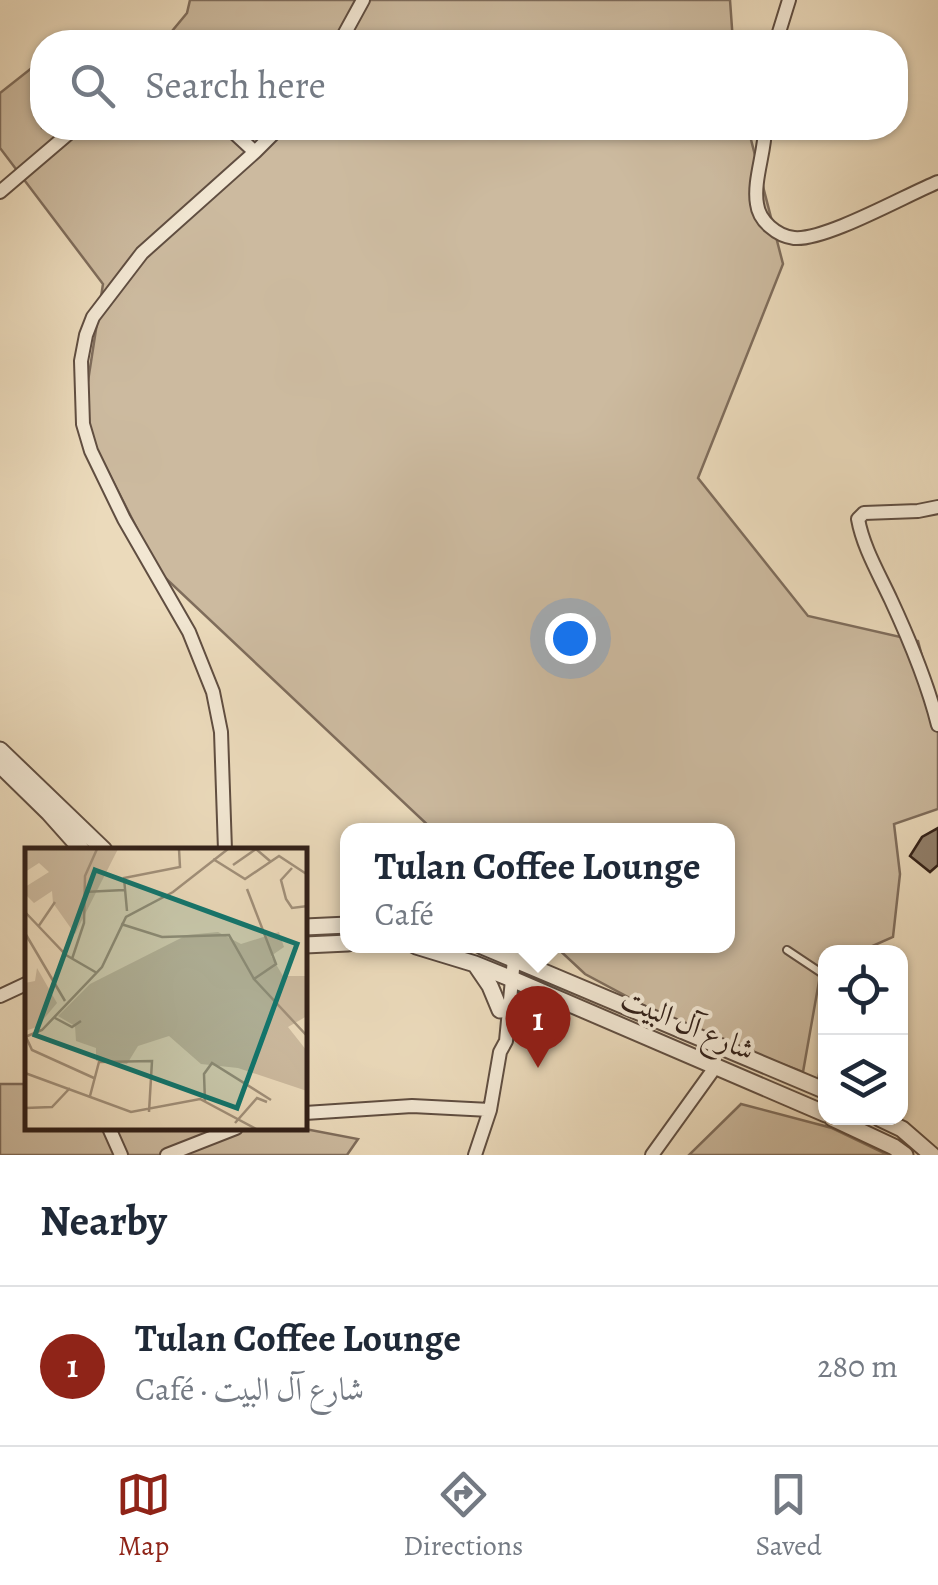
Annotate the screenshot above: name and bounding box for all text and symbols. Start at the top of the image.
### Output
search box [30,30,908,140]
icon: search [65,58,120,113]
text: Search here [145,59,326,111]
your location [545,613,596,664]
popup [340,823,735,953]
text: Tulan Coffee Lounge [374,840,701,892]
inset map [25,848,308,1130]
text: Café [374,892,434,936]
map controls [818,945,908,1125]
button: locate [818,945,908,1035]
street label: شارع آل البيت [613,978,761,1075]
pin: 1 [506,986,570,1068]
button: layers [818,1035,908,1125]
text: Nearby [40,1192,167,1249]
text: Tulan Coffee Lounge [135,1312,461,1364]
text: 1 [67,1344,78,1388]
text: 280 m [817,1344,898,1388]
text: Café · شارع آل البيت [135,1367,364,1411]
tab: Map [116,1467,171,1565]
tab: Directions [403,1467,523,1565]
tab: Saved [756,1467,822,1565]

